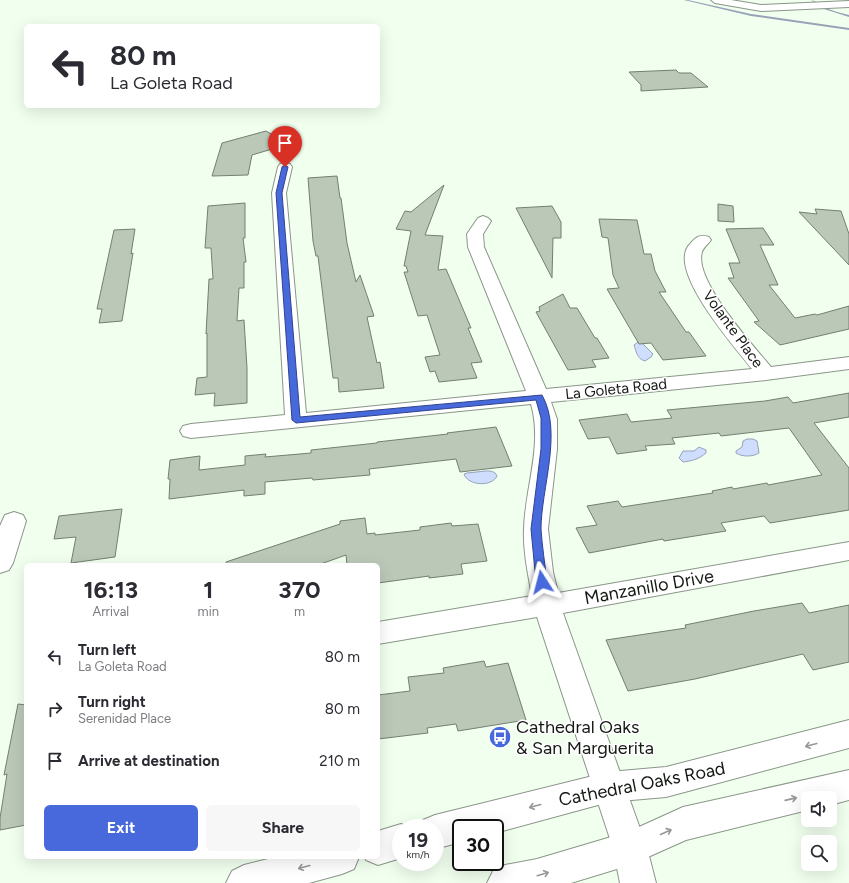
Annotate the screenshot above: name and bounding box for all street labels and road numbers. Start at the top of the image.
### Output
street label: Volante Place [699,287,767,371]
street label: La Goleta Road [564,375,668,403]
street label: Manzanillo Drive [583,565,716,609]
street label: Cathedral Oaks Road [557,757,727,811]

